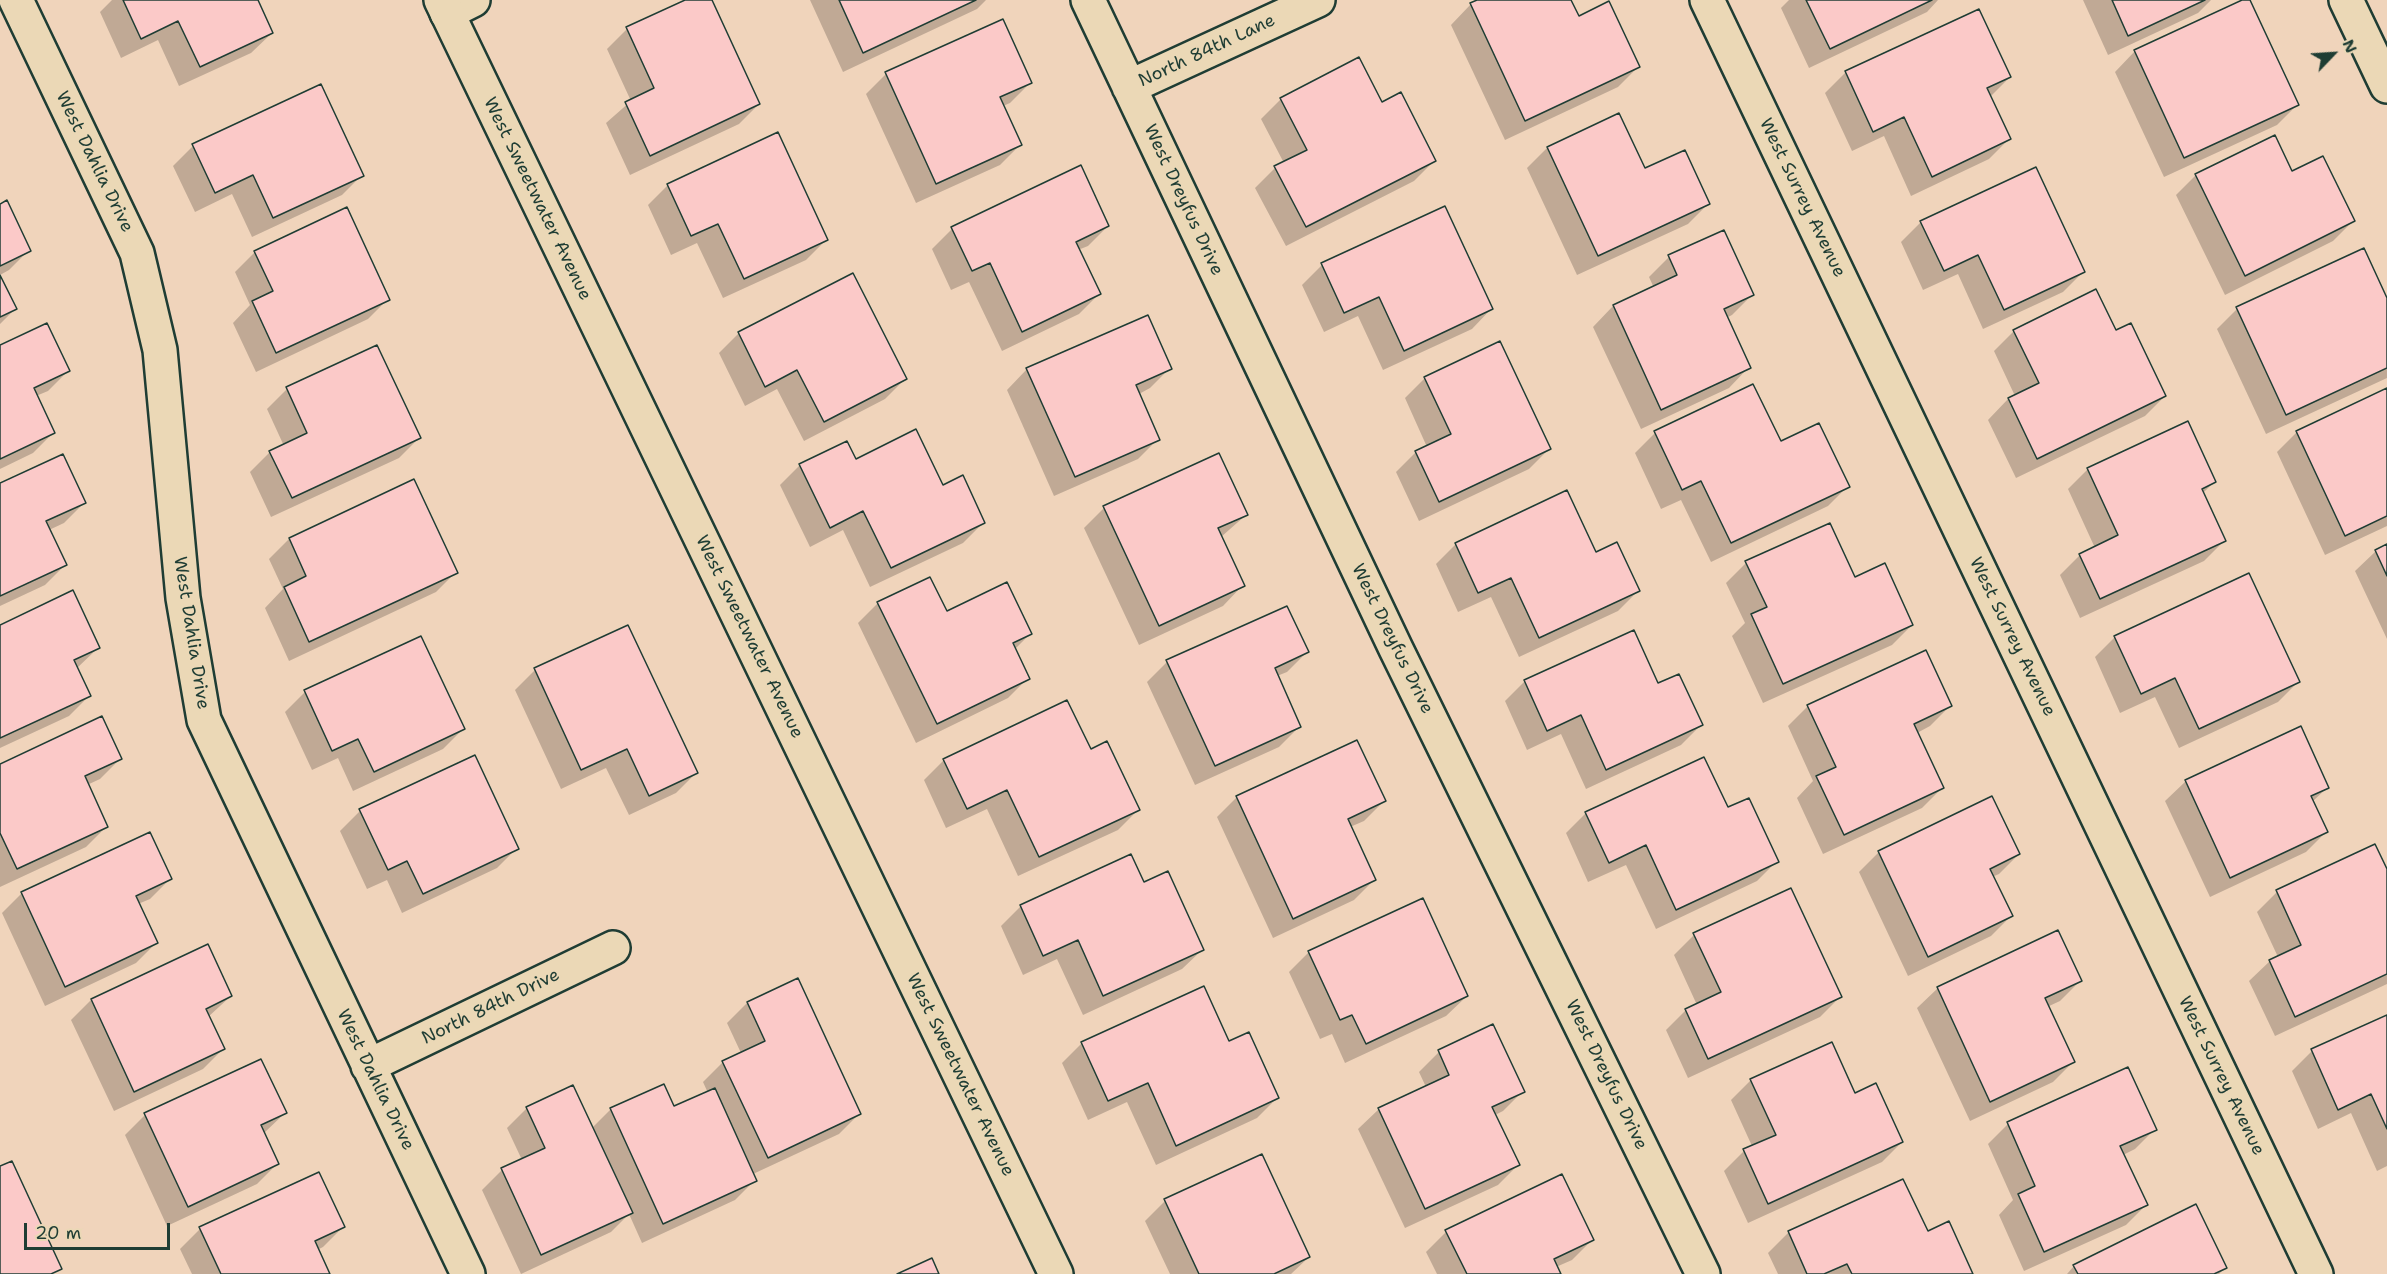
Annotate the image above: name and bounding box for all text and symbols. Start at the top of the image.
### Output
street label: North 84th Lane [1135,10,1279,92]
north arrow [2303,24,2363,84]
text: N [2338,36,2362,56]
street label: West Dahlia Drive [50,88,138,236]
street label: West Sweetwater Avenue [478,94,596,304]
street label: West Surrey Avenue [1754,115,1850,281]
street label: West Dreyfus Drive [1139,121,1227,279]
street label: West Sweetwater Avenue [690,532,808,742]
street label: West Surrey Avenue [1964,554,2060,720]
street label: West Dahlia Drive [168,555,214,711]
street label: West Dreyfus Drive [1346,560,1438,718]
street label: North 84th Drive [419,964,563,1050]
street label: West Sweetwater Avenue [901,970,1019,1180]
street label: West Surrey Avenue [2173,993,2269,1159]
street label: West Dreyfus Drive [1560,996,1652,1154]
street label: West Dahlia Drive [331,1006,419,1154]
scale bar [27,1211,172,1249]
text: 20 m [35,1221,81,1245]

